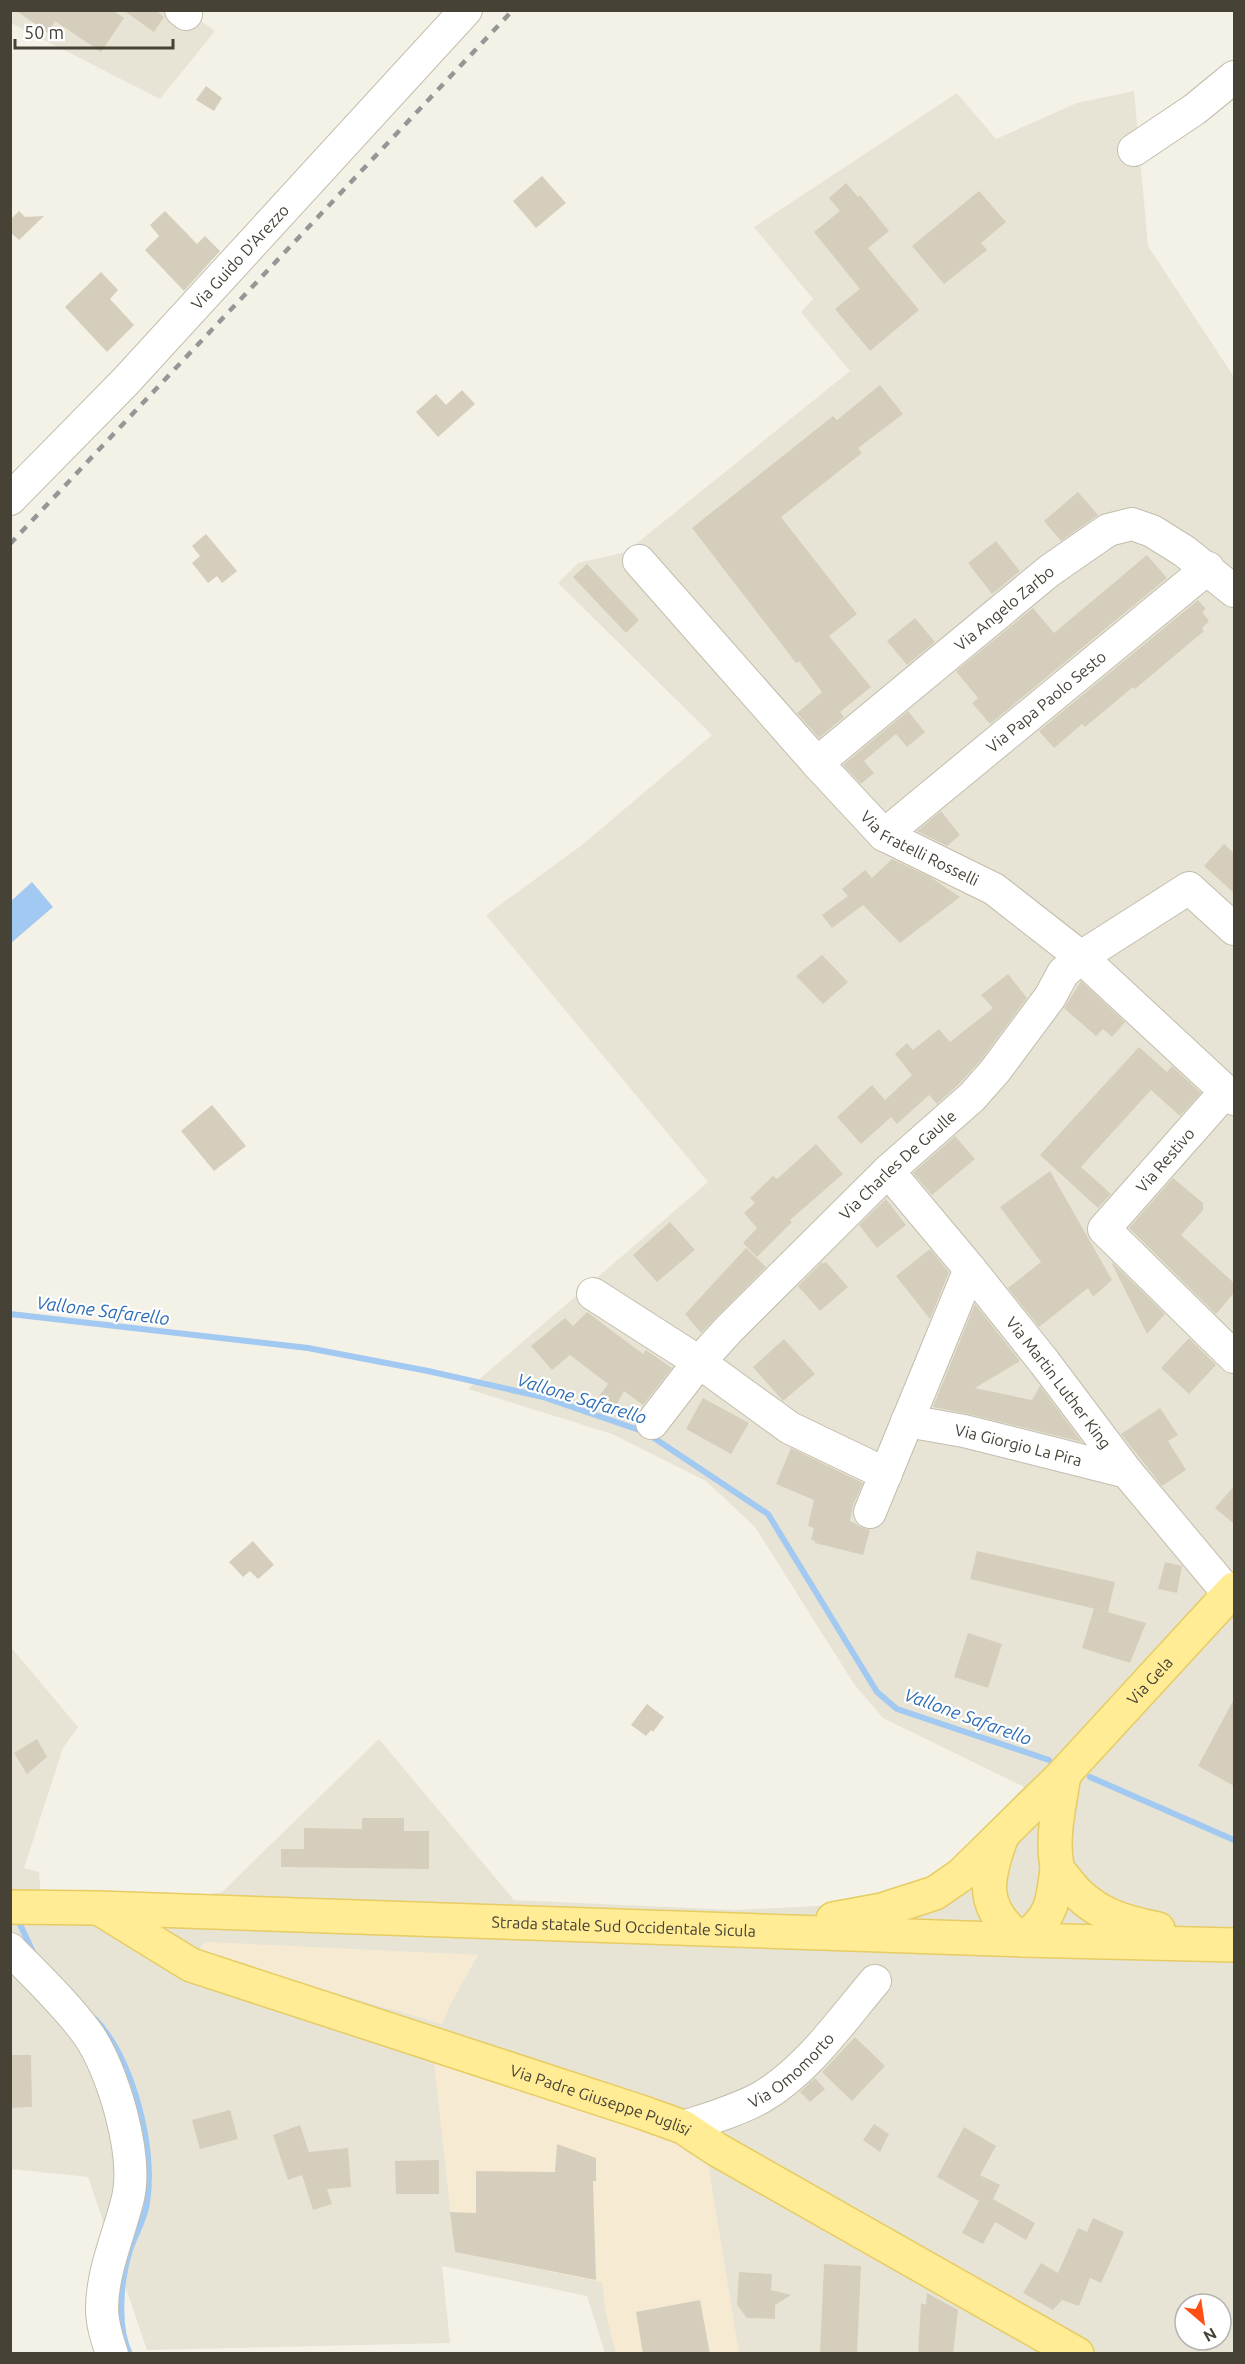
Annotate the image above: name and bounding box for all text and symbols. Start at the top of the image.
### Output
scale bar [15,12,172,50]
text: 50 m [24,22,64,42]
street label: Via Guido D'Arezzo [187,201,292,313]
street label: Via Angelo Zarbo [951,562,1058,654]
street label: Via Papa Paolo Sesto [983,647,1109,756]
street label: Via Fratelli Rosselli [857,807,982,889]
street label: Via Charles De Gaulle [836,1106,960,1223]
street label: Via Restivo [1132,1124,1198,1196]
water label: Vallone Safarello [35,1292,171,1329]
street label: Via Martin Luther King [1003,1313,1115,1452]
water label: Vallone Safarello [515,1369,649,1428]
street label: Via Giorgio La Pira [954,1421,1084,1469]
street label: Via Gela [1123,1653,1176,1708]
water label: Vallone Safarello [901,1684,1035,1749]
street label: Strada statale Sud Occidentale Sicula [491,1913,756,1940]
street label: Via Omomorto [745,2029,837,2111]
street label: Via Padre Giuseppe Puglisi [508,2061,695,2139]
north arrow [1173,2292,1233,2352]
text: N [1201,2324,1220,2346]

